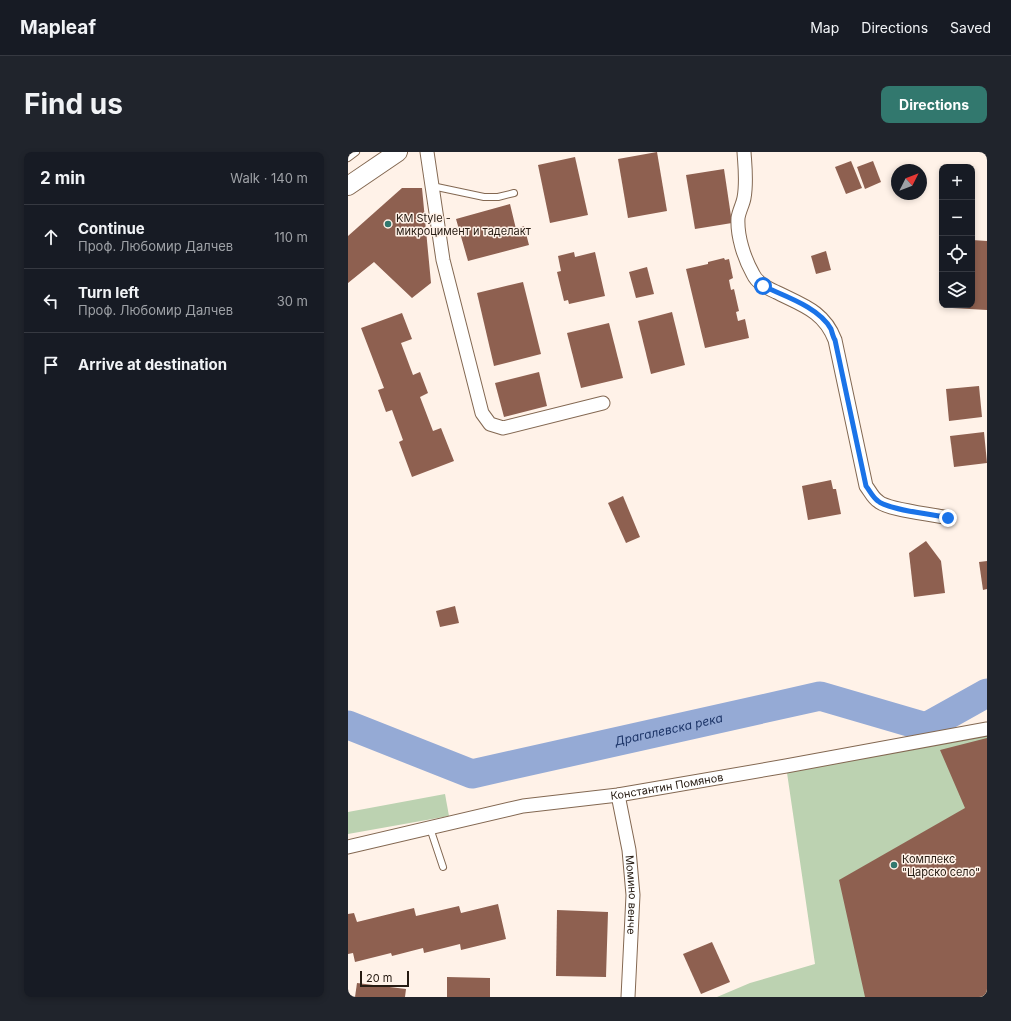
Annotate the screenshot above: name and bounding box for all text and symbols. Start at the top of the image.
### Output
text: Mapleaf [20,16,96,39]
text: Map [810,19,839,36]
text: Directions [861,19,928,36]
text: Saved [950,19,991,36]
button: Directions [881,86,987,123]
text: Find us [24,87,123,121]
north arrow [891,164,927,200]
map controls [939,164,975,308]
button: + [939,164,975,200]
text: 2 min [40,168,85,188]
text: Walk · 140 m [230,170,308,186]
button: − [939,200,975,236]
place label: KM Style - микроцимент и таделакт [396,211,532,238]
text: Continue [78,219,145,238]
marker: KM Style - микроцимент и таделакт [383,219,393,229]
icon: ahead [40,226,62,248]
text: 110 m [274,229,308,245]
button: locate [939,236,975,272]
text: Проф. Любомир Далчев [78,238,233,254]
button: layers [939,272,975,308]
route start [754,277,772,295]
text: Turn left [78,283,139,302]
icon: left [40,290,62,312]
text: 30 m [277,293,308,309]
text: Проф. Любомир Далчев [78,302,233,318]
icon: arrive [40,354,62,376]
text: Arrive at destination [78,355,227,374]
route end [939,509,957,527]
water label: Драгалевска река [612,710,724,749]
street label: Константин Помянов [610,770,724,803]
place label: Комплекс "Царско село" [902,852,980,879]
street label: Момино венче [622,854,640,935]
marker: Комплекс "Царско село" [889,860,899,870]
scale bar [360,969,409,988]
text: 20 m [366,971,392,985]

